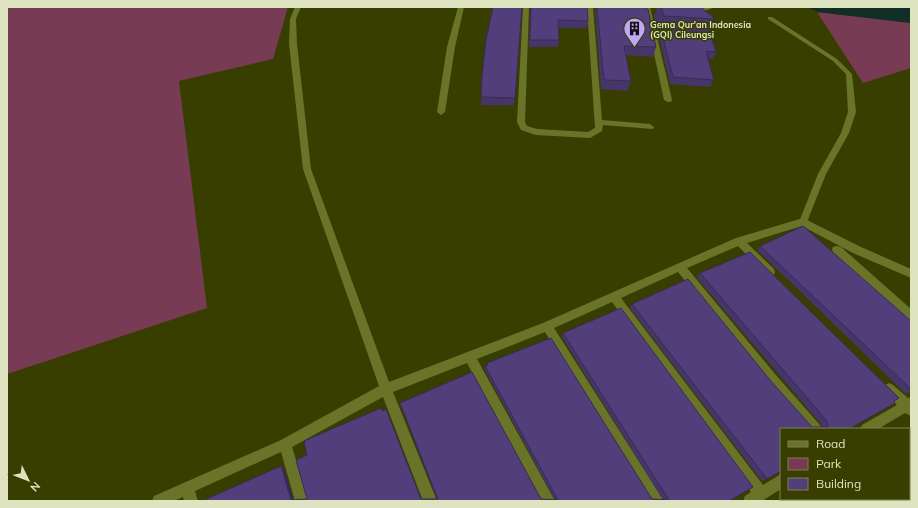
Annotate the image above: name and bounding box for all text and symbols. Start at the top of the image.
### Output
building icon: Gema Qur'an Indonesia (GQI) Cileungsi [622,16,648,49]
place label: Gema Qur'an Indonesia (GQI) Cileungsi [650,19,751,40]
legend [780,428,910,500]
text: Road [816,436,845,451]
text: Park [816,456,842,471]
north arrow [8,460,48,500]
text: Building [816,476,861,491]
text: N [27,479,43,495]

